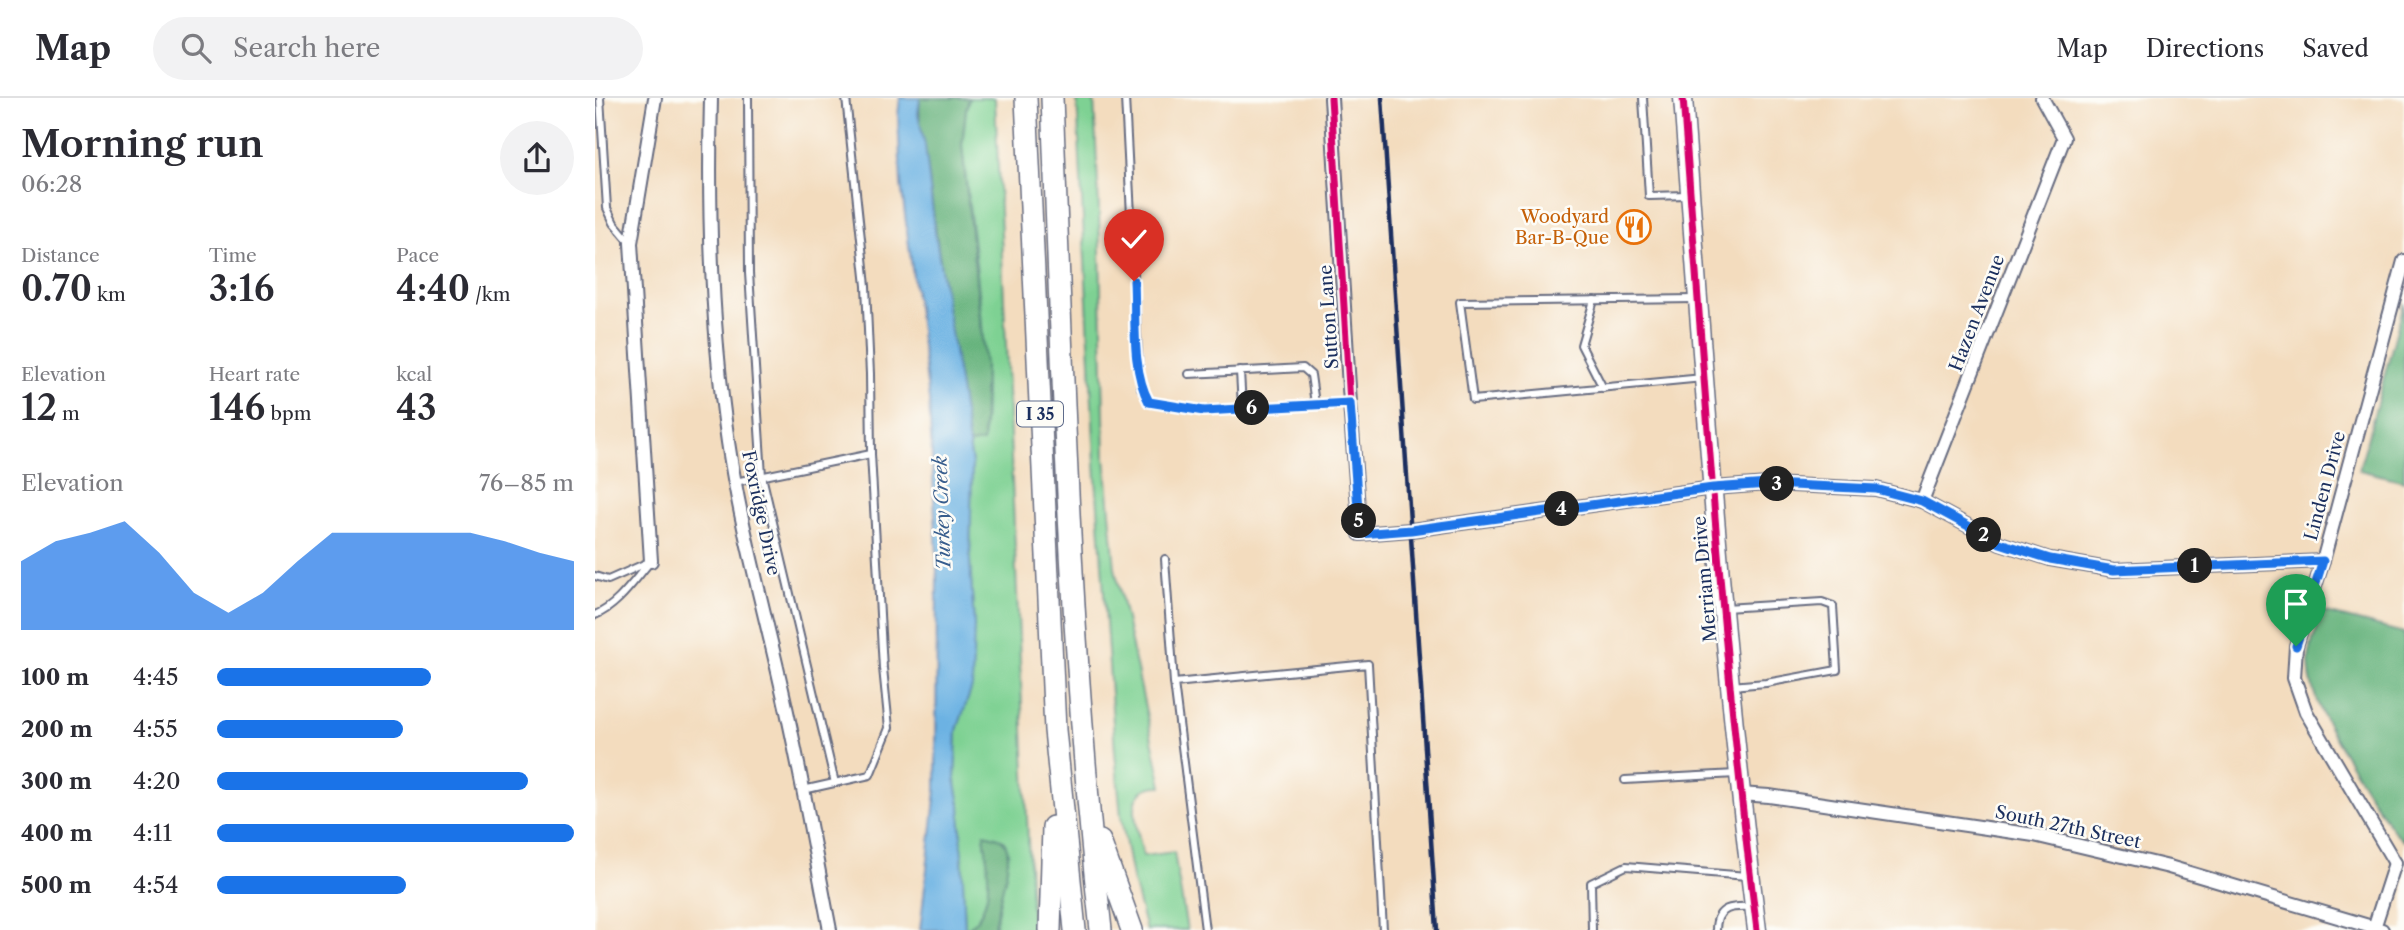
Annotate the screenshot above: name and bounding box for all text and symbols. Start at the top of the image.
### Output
search box [153,17,643,80]
text: Map [35,28,111,69]
icon: search [177,29,215,67]
text: Search here [233,32,380,64]
text: Map [2056,34,2108,63]
text: Directions [2146,34,2264,63]
text: Saved [2302,34,2369,63]
text: Morning run [21,120,264,167]
button: share [500,121,574,195]
text: 06:28 [21,170,82,198]
place label: Woodyard Bar-B-Que [1515,206,1609,249]
restaurant icon: Woodyard Bar-B-Que [1615,208,1653,246]
pin [1104,209,1164,281]
icon: check [1115,220,1153,258]
text: Distance [21,244,100,267]
text: Time [209,244,257,267]
text: Pace [396,244,439,267]
street label: Hazen Avenue [1945,251,2009,375]
street label: Sutton Lane [1314,264,1344,370]
text: 0.70 [21,267,92,310]
text: 3:16 [209,267,275,310]
text: 4:40 [396,267,470,310]
text: km [92,283,126,306]
text: /km [470,283,511,306]
text: Elevation [21,363,106,386]
text: Heart rate [209,363,300,386]
text: kcal [396,363,432,386]
text: 12 [21,386,57,429]
text: 146 [209,386,265,429]
text: 43 [396,386,437,429]
pin: 6 [1235,390,1269,426]
text: 6 [1246,396,1257,419]
text: m [57,402,80,425]
text: bpm [265,402,311,425]
road number: I 35 [1017,402,1063,426]
street label: Linden Drive [2300,429,2350,543]
street label: Foxridge Drive [737,449,785,577]
water label: Turkey Creek [929,455,955,571]
pin: 3 [1759,466,1795,502]
text: Elevation [21,469,124,497]
text: 76–85 m [479,469,574,497]
text: 3 [1771,472,1782,495]
pin: 4 [1545,492,1579,526]
text: 4 [1556,497,1567,520]
pin: 5 [1341,504,1377,538]
text: 5 [1353,509,1364,532]
street label: Merriam Drive [1689,515,1721,643]
pin: 2 [1967,518,2001,552]
text: 2 [1978,523,1989,546]
pin: 1 [2177,548,2213,584]
text: 1 [2190,554,2199,577]
pin [2266,574,2326,646]
icon: arrive [2277,585,2315,623]
text: 100 m [21,663,89,691]
text: 4:45 [133,663,179,691]
text: 200 m [21,715,93,743]
text: 4:55 [133,715,178,743]
text: 300 m [21,767,92,795]
text: 4:20 [133,767,181,795]
street label: South 27th Street [1993,801,2143,853]
text: 400 m [21,819,93,847]
text: 4:11 [133,819,172,847]
text: 500 m [21,871,92,899]
text: 4:54 [133,871,179,899]

